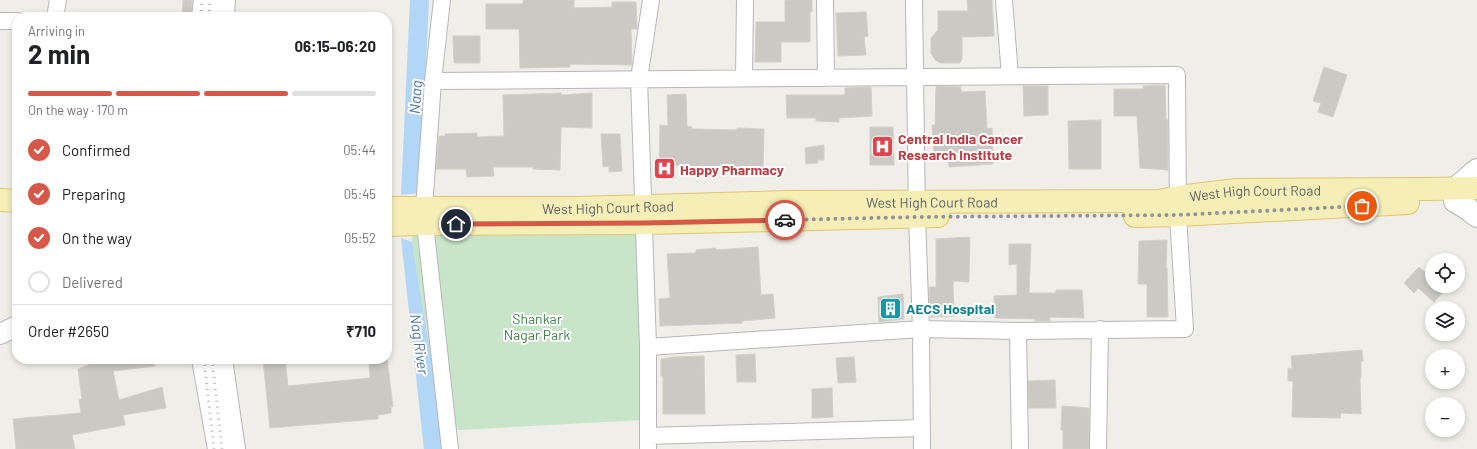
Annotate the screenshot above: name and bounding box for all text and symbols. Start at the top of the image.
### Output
text: Arriving in [28,23,85,39]
text: 06:15–06:20 [294,37,376,55]
text: 2 min [28,38,90,69]
water label: Naag [405,79,425,114]
text: On the way · 170 m [28,102,128,118]
place label: Central India Cancer Research Institute [898,130,1024,163]
hospital icon: Central India Cancer Research Institute [870,133,896,159]
icon: check [28,139,50,161]
text: Confirmed [62,141,130,159]
text: 05:44 [343,142,376,158]
hospital icon: Happy Pharmacy [652,156,678,182]
place label: Happy Pharmacy [680,161,784,178]
street label: West High Court Road [1188,181,1321,204]
icon: check [28,183,50,205]
text: Preparing [62,185,126,203]
text: 05:45 [344,186,376,202]
pin [1345,189,1379,223]
street label: West High Court Road [866,193,998,210]
icon: bag [1351,195,1373,217]
street label: West High Court Road [542,197,674,217]
courier [765,200,805,240]
pin [439,207,473,241]
icon: car [774,209,796,231]
icon: home [445,213,467,235]
icon: check [28,227,50,249]
text: On the way [62,229,132,247]
text: 05:52 [344,230,376,246]
map controls [1425,253,1465,437]
button: locate [1425,253,1465,293]
text: Delivered [62,273,123,291]
building icon: AECS Hospital [878,295,904,321]
place label: AECS Hospital [906,300,994,317]
button: layers [1425,301,1465,341]
park label: Shankar Nagar Park [504,310,570,343]
water label: Nag River [407,313,433,376]
text: Order #2650 [28,322,109,340]
text: ₹710 [346,322,376,340]
button: + [1425,349,1465,389]
button: − [1425,397,1465,437]

